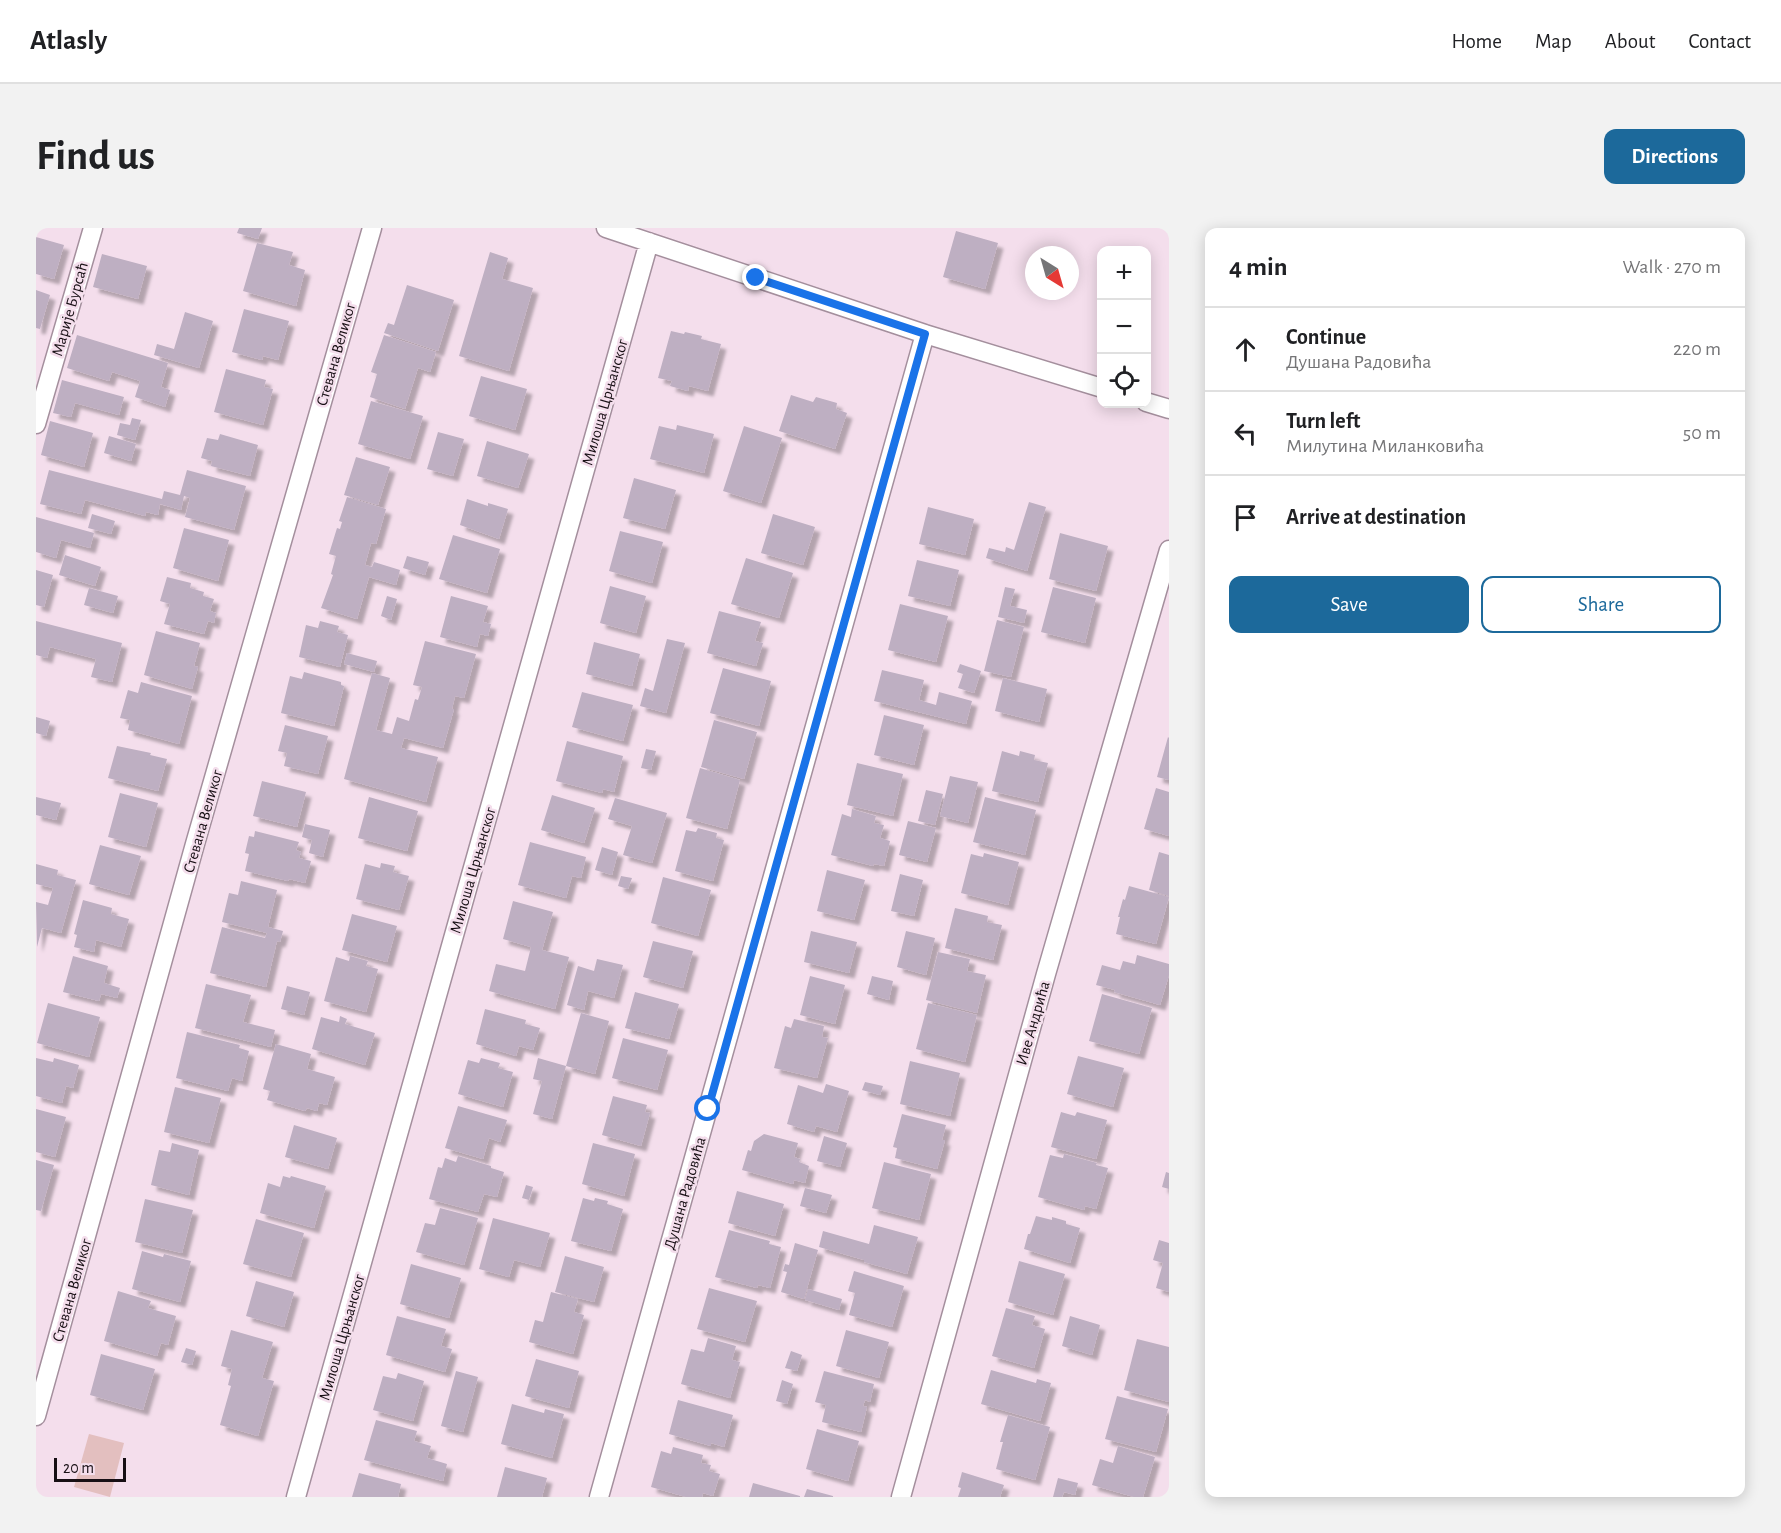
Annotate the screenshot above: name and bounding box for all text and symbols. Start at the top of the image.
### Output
text: Atlasly [30,27,107,55]
text: Home [1451,31,1502,52]
text: Map [1535,31,1572,52]
text: About [1605,31,1655,52]
text: Contact [1688,31,1751,52]
button: Directions [1604,129,1745,184]
text: Find us [36,135,155,177]
north arrow [1025,246,1079,300]
map controls [1097,246,1151,408]
button: + [1097,246,1151,300]
text: 4 min [1229,254,1288,280]
text: Walk · 270 m [1622,257,1721,277]
street label: Марије Бурсаћ [49,260,92,358]
route end [742,264,768,290]
street label: Стевана Великог [314,300,358,408]
button: − [1097,300,1151,354]
text: Continue [1286,326,1366,348]
icon: ahead [1229,333,1262,366]
street label: Милоша Црњанског [579,337,631,467]
text: 220 m [1673,339,1721,359]
text: Душана Радовића [1286,352,1431,372]
button: locate [1097,354,1151,408]
text: Turn left [1286,410,1360,432]
icon: left [1229,417,1262,450]
text: 50 m [1683,423,1721,443]
text: Милутина Миланковића [1286,436,1484,456]
icon: arrive [1229,501,1262,534]
text: Arrive at destination [1286,506,1466,528]
button: Save [1229,576,1469,633]
button: Share [1481,576,1721,633]
street label: Стевана Великог [181,767,225,875]
street label: Милоша Црњанског [447,805,499,935]
street label: Иве Андрића [1013,979,1053,1067]
route start [694,1095,720,1121]
street label: Душана Радовића [661,1135,710,1252]
street label: Стевана Великог [50,1236,94,1344]
street label: Милоша Црњанског [316,1272,368,1402]
scale bar [54,1455,126,1482]
text: 20 m [63,1460,94,1476]

